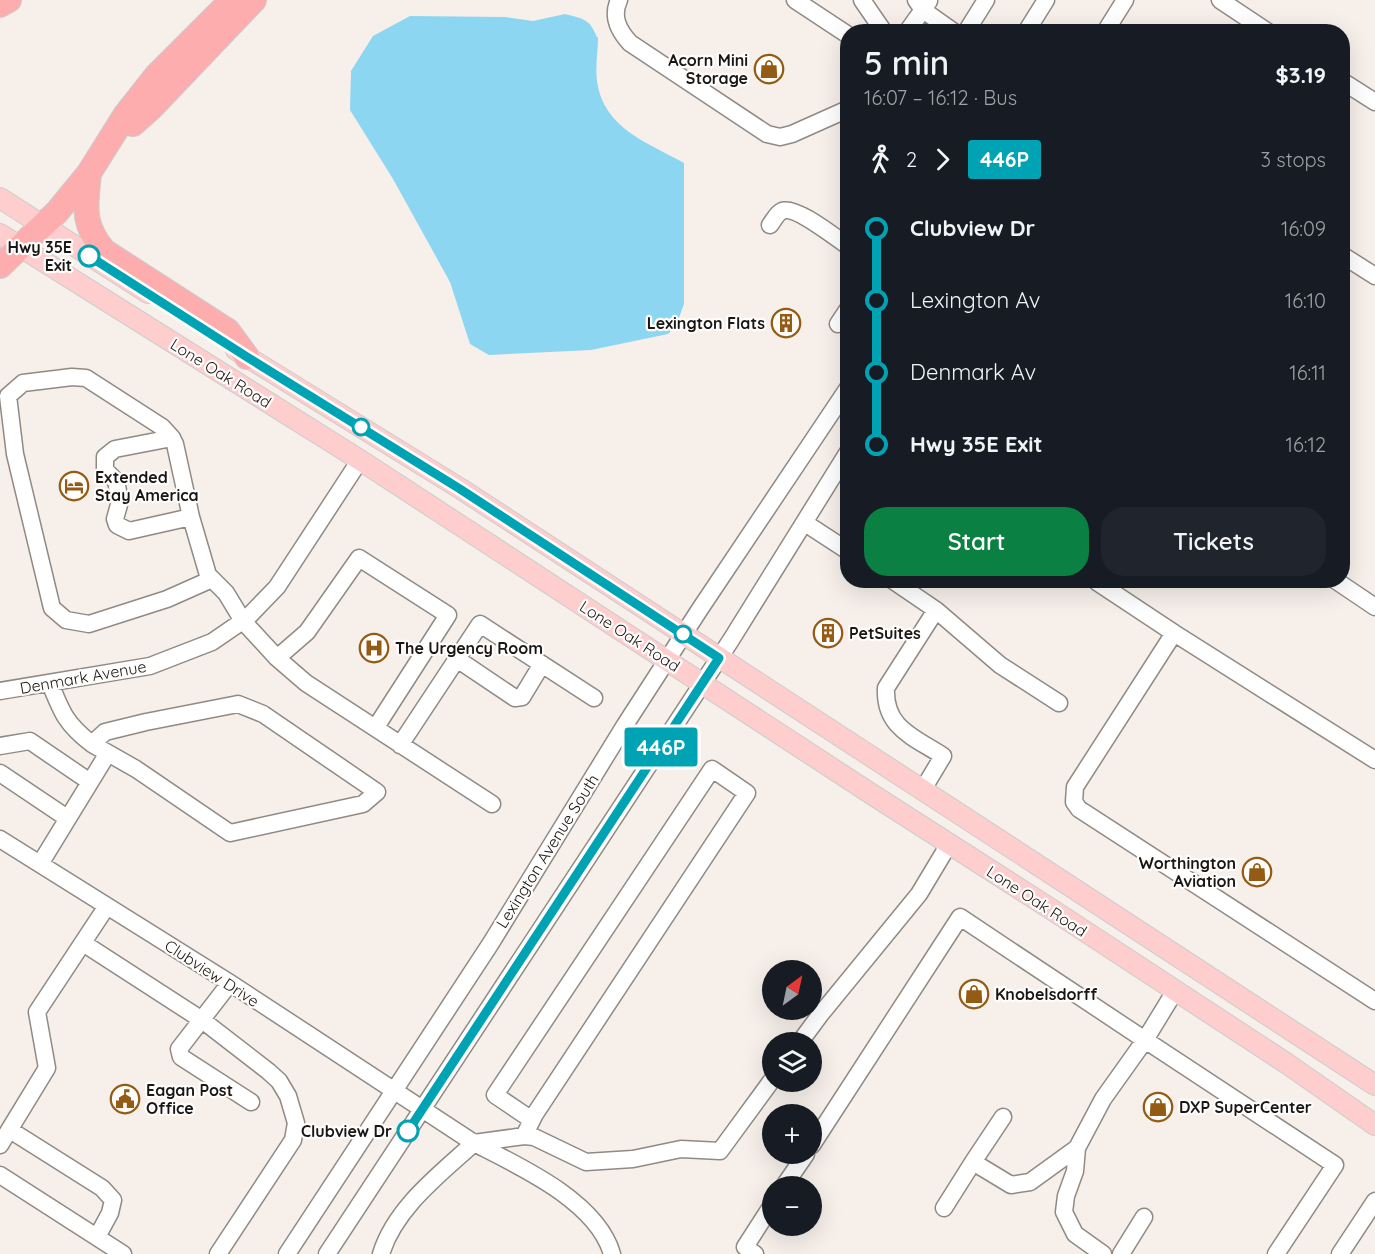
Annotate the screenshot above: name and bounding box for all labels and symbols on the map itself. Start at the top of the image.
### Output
place label: Acorn Mini Storage [668,50,748,88]
shop icon: Acorn Mini Storage [753,53,785,85]
place label: Hwy 35E Exit [7,237,72,275]
marker: Hwy 35E Exit [78,245,100,267]
building icon: Lexington Flats [770,307,802,339]
place label: Lexington Flats [647,313,765,333]
street label: Lone Oak Road [167,334,275,412]
unlabelled marker [352,418,370,436]
place label: Extended Stay America [95,467,199,505]
hotel icon: Extended Stay America [58,470,90,502]
street label: Lone Oak Road [576,596,684,676]
building icon: PetSuites [812,617,844,649]
place label: PetSuites [849,623,921,643]
unlabelled marker [674,625,692,643]
hospital icon: The Urgency Room [358,632,390,664]
place label: The Urgency Room [395,638,543,658]
street label: Denmark Avenue [18,656,148,698]
line badge: 446P [619,728,703,766]
street label: Lexington Avenue South [491,770,603,932]
place label: Worthington Aviation [1139,853,1236,891]
shop icon: Worthington Aviation [1241,856,1273,888]
street label: Lone Oak Road [983,861,1091,941]
street label: Clubview Drive [161,935,263,1011]
north arrow [762,960,822,1020]
shop icon: Knobelsdorff [958,978,990,1010]
place label: Knobelsdorff [995,984,1097,1004]
place label: Eagan Post Office [146,1080,233,1118]
public building icon: Eagan Post Office [109,1083,141,1115]
shop icon: DXP SuperCenter [1142,1091,1174,1123]
place label: DXP SuperCenter [1179,1097,1312,1117]
marker: Clubview Dr [397,1120,419,1142]
place label: Clubview Dr [301,1121,392,1141]

